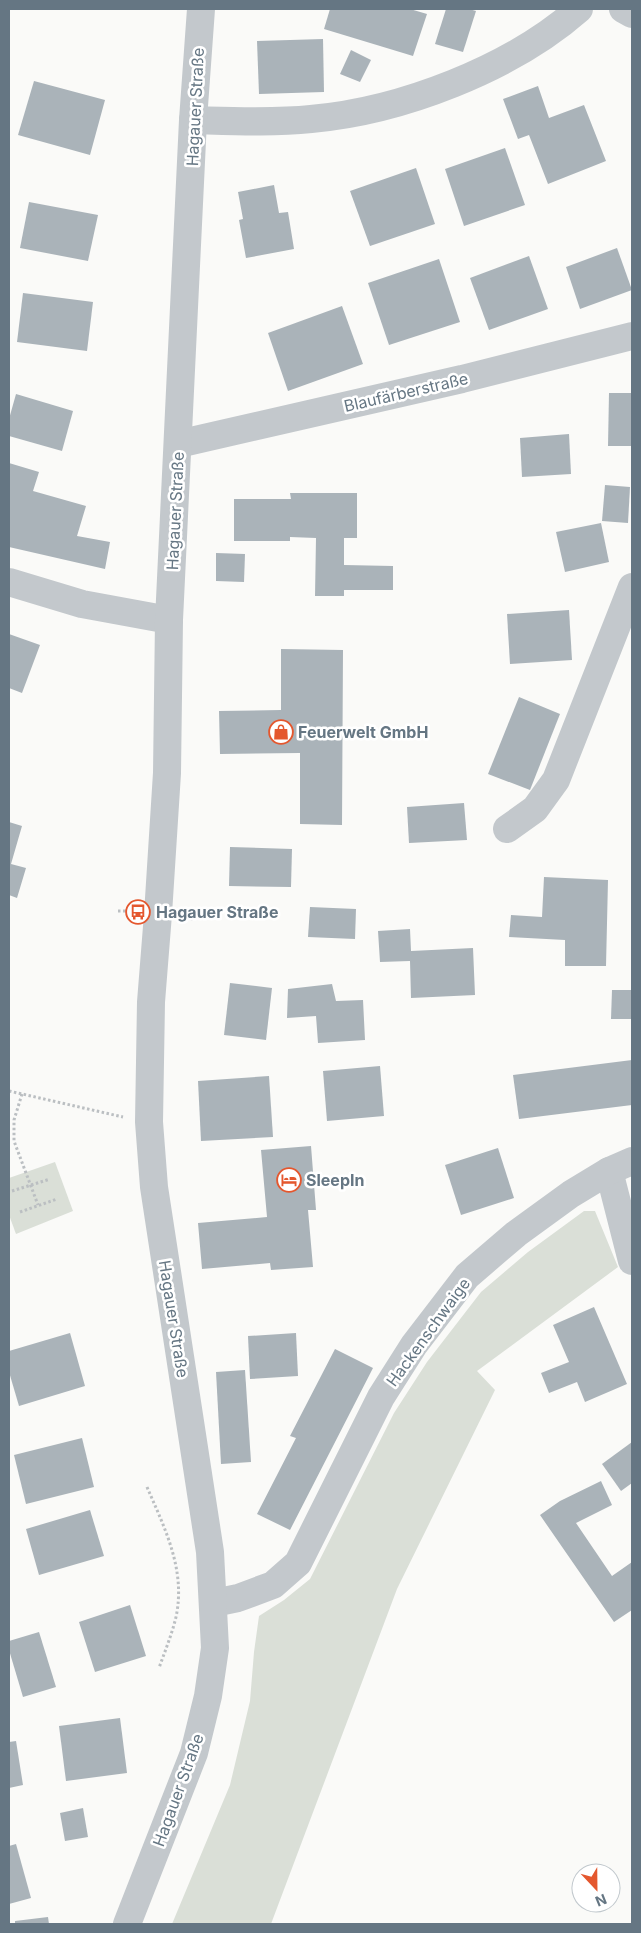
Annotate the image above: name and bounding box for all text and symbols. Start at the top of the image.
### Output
street label: Hagauer Straße [182,47,208,167]
street label: Blaufärberstraße [342,368,470,416]
street label: Hagauer Straße [162,451,188,571]
shop icon: Feuerwelt GmbH [268,719,294,745]
place label: Feuerwelt GmbH [298,722,428,742]
bus stop icon: Hagauer Straße [125,899,151,925]
place label: Hagauer Straße [156,902,278,922]
hotel icon: SleepIn [276,1167,302,1193]
place label: SleepIn [306,1170,364,1190]
street label: Hagauer Straße [155,1259,193,1379]
street label: Hackenschwaige [382,1274,474,1390]
street label: Hagauer Straße [148,1731,208,1849]
north arrow [571,1863,621,1913]
text: N [593,1891,609,1910]

